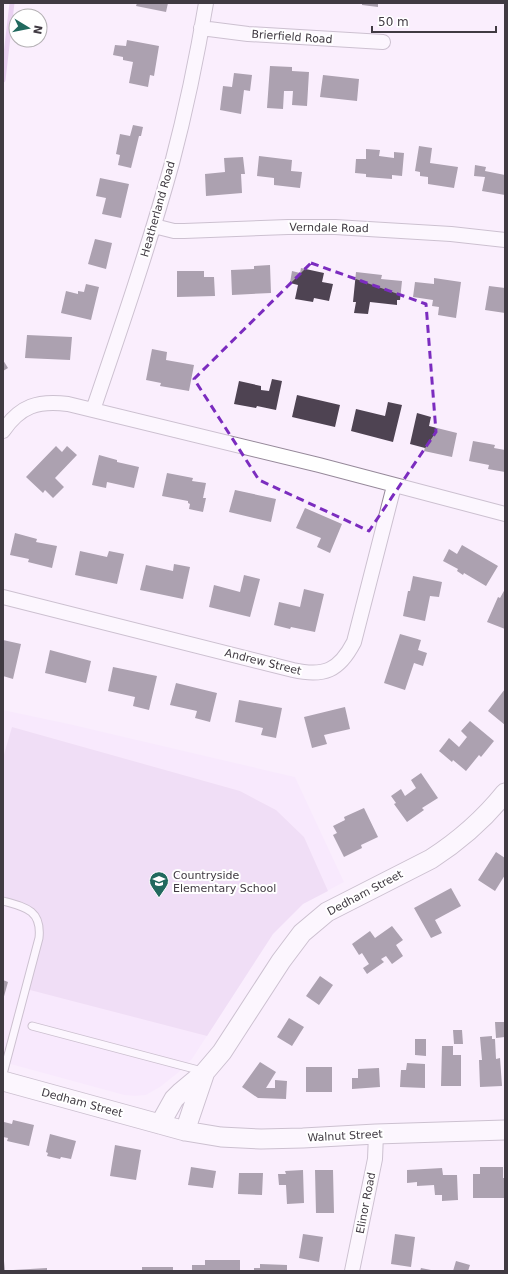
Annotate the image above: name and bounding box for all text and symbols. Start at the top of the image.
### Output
north arrow [8,8,48,48]
scale bar [372,8,496,34]
text: 50 m [378,15,409,29]
text: N [30,24,45,35]
street label: Brierfield Road [251,28,333,46]
street label: Heatherland Road [138,160,178,258]
street label: Verndale Road [289,221,369,235]
street label: Andrew Street [223,646,303,678]
street label: Dedham Street [325,867,406,918]
place label: Countryside Elementary School [173,869,276,895]
school or university icon: Countryside Elementary School [148,870,170,898]
street label: Dedham Street [40,1086,125,1120]
street label: Walnut Street [307,1128,384,1144]
street label: Elinor Road [354,1171,378,1235]

